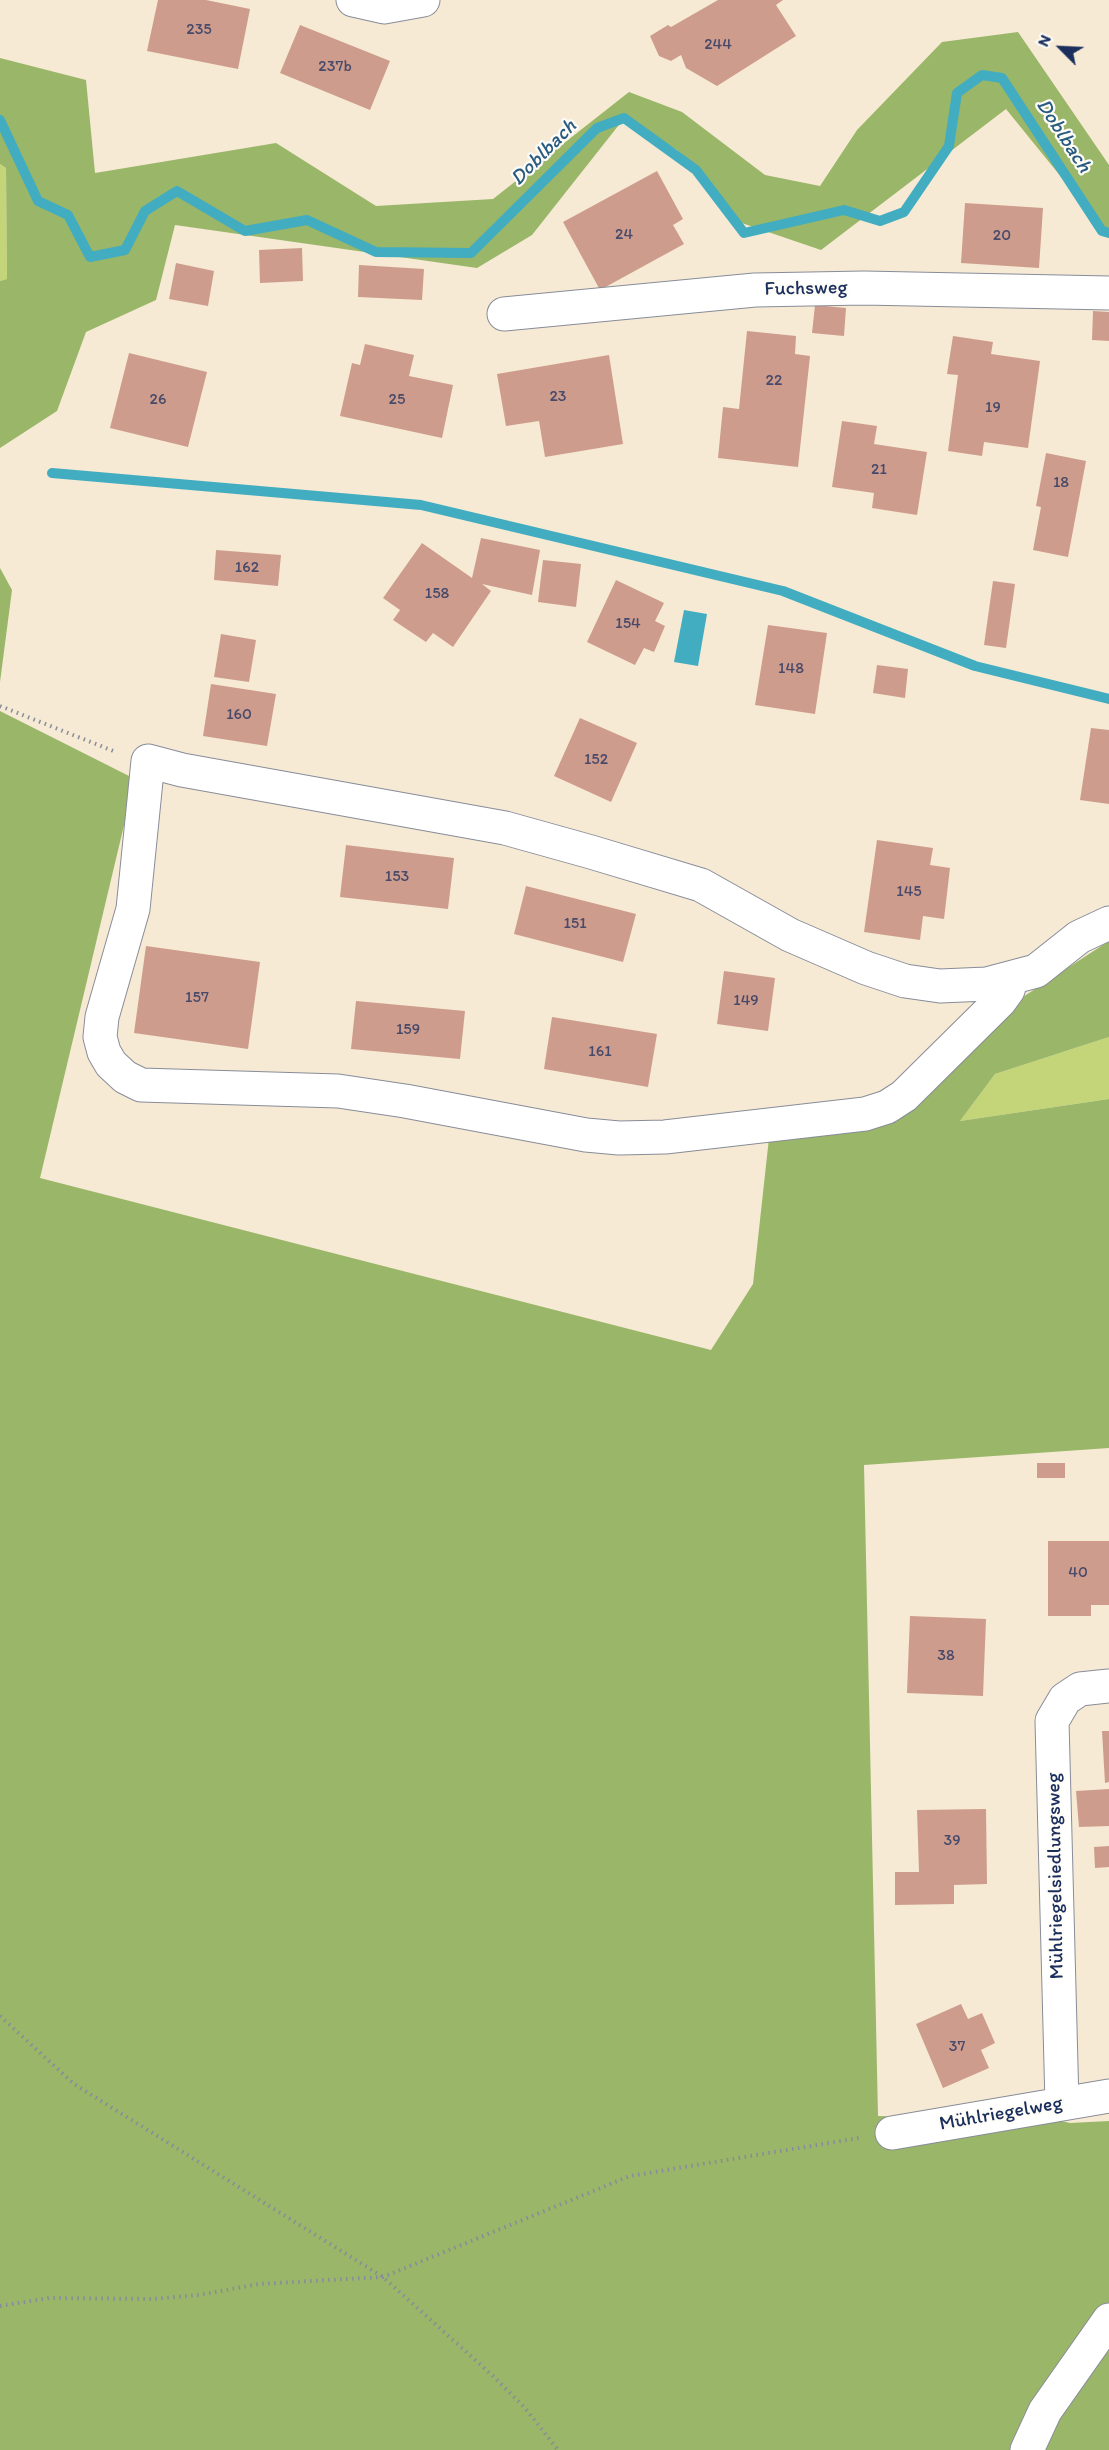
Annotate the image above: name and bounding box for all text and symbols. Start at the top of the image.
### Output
north arrow [1031,18,1091,78]
house number: 235 [186,20,212,40]
text: N [1033,32,1055,49]
house number: 244 [704,35,732,55]
house number: 237b [318,57,352,77]
water label: Doblbach [1030,94,1096,178]
water label: Doblbach [506,115,582,191]
house number: 24 [615,225,633,245]
house number: 20 [993,226,1011,246]
street label: Fuchsweg [764,276,848,302]
house number: 22 [766,371,782,391]
house number: 23 [549,387,567,407]
house number: 26 [150,390,166,410]
house number: 25 [389,390,405,410]
house number: 19 [985,398,1001,418]
house number: 21 [871,460,887,480]
house number: 18 [1053,473,1069,493]
house number: 162 [235,558,259,578]
house number: 158 [425,584,449,604]
house number: 154 [615,614,641,634]
house number: 148 [778,659,804,679]
house number: 160 [226,705,252,725]
house number: 152 [584,750,608,770]
house number: 153 [385,867,409,887]
house number: 145 [896,882,922,902]
house number: 151 [563,914,587,934]
house number: 157 [185,988,209,1008]
house number: 149 [733,991,759,1011]
house number: 159 [396,1020,420,1040]
house number: 161 [588,1042,612,1062]
house number: 40 [1068,1563,1088,1583]
house number: 38 [937,1646,955,1666]
street label: Mühlriegelsiedlungsweg [1042,1772,1070,1980]
house number: 39 [943,1831,961,1851]
house number: 37 [949,2037,965,2057]
street label: Mühlriegelweg [937,2091,1065,2137]

